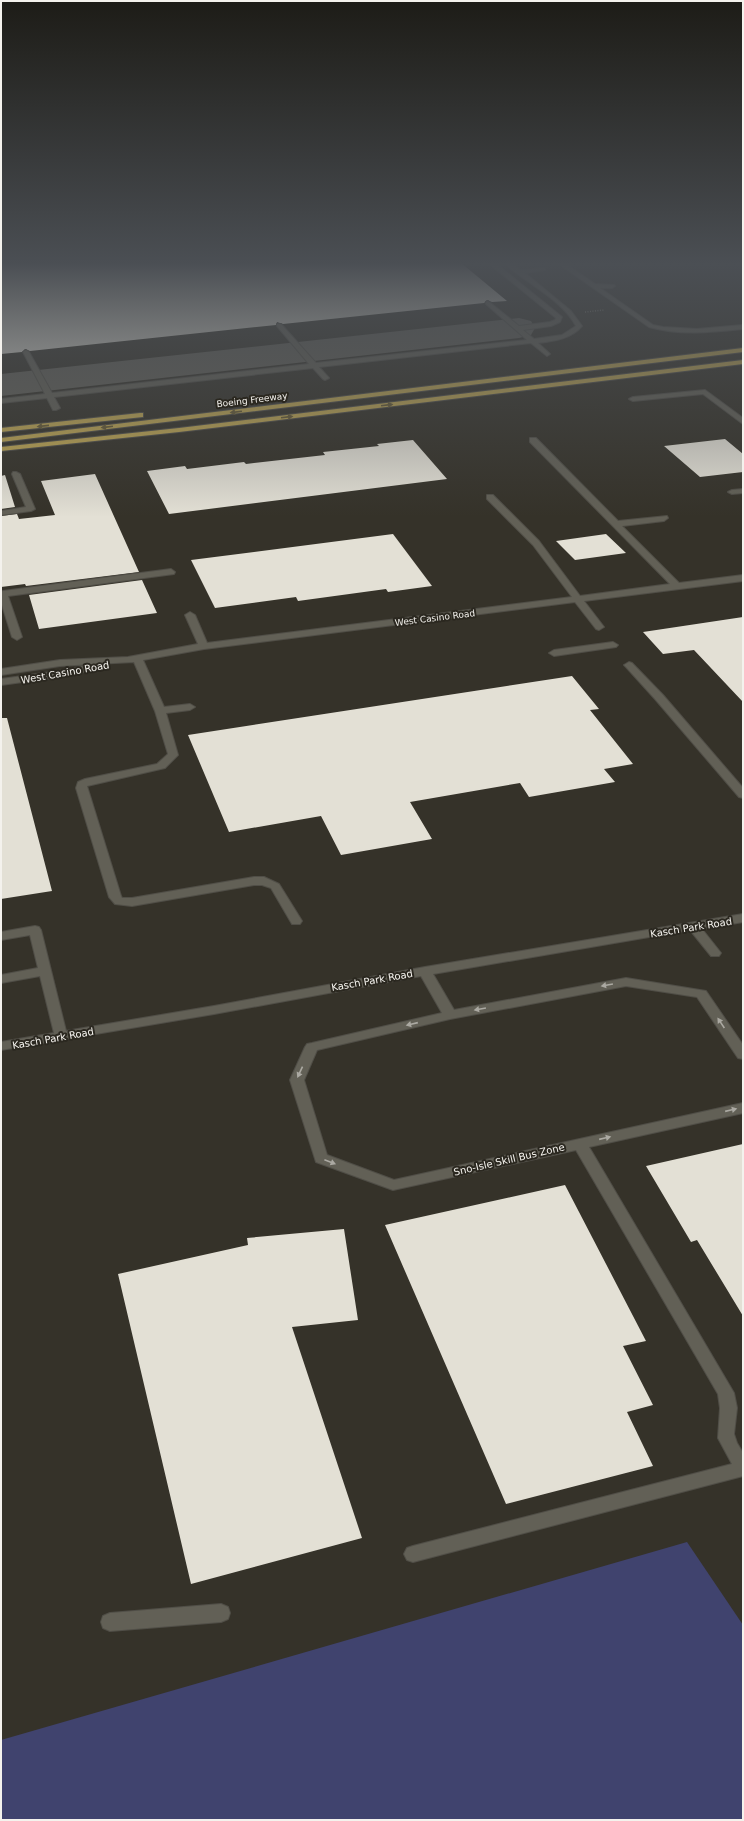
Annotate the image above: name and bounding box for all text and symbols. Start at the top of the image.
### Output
street label: Boeing Freeway [216,391,289,409]
one-way arrow [381,402,393,409]
one-way arrow [230,409,242,415]
one-way arrow [281,414,293,420]
one-way arrow [37,422,49,429]
one-way arrow [101,424,113,431]
street label: West Casino Road [394,608,476,628]
street label: West Casino Road [20,659,110,686]
street label: Kasch Park Road [649,916,733,939]
street label: Kasch Park Road [330,968,414,993]
one-way arrow [601,983,613,989]
one-way arrow [473,1006,486,1012]
one-way arrow [717,1018,725,1028]
one-way arrow [405,1021,418,1027]
street label: Kasch Park Road [11,1026,95,1051]
one-way arrow [297,1067,303,1078]
one-way arrow [725,1107,738,1113]
one-way arrow [598,1135,611,1141]
street label: Sno-Isle Skill Bus Zone [453,1141,566,1178]
one-way arrow [324,1159,336,1165]

